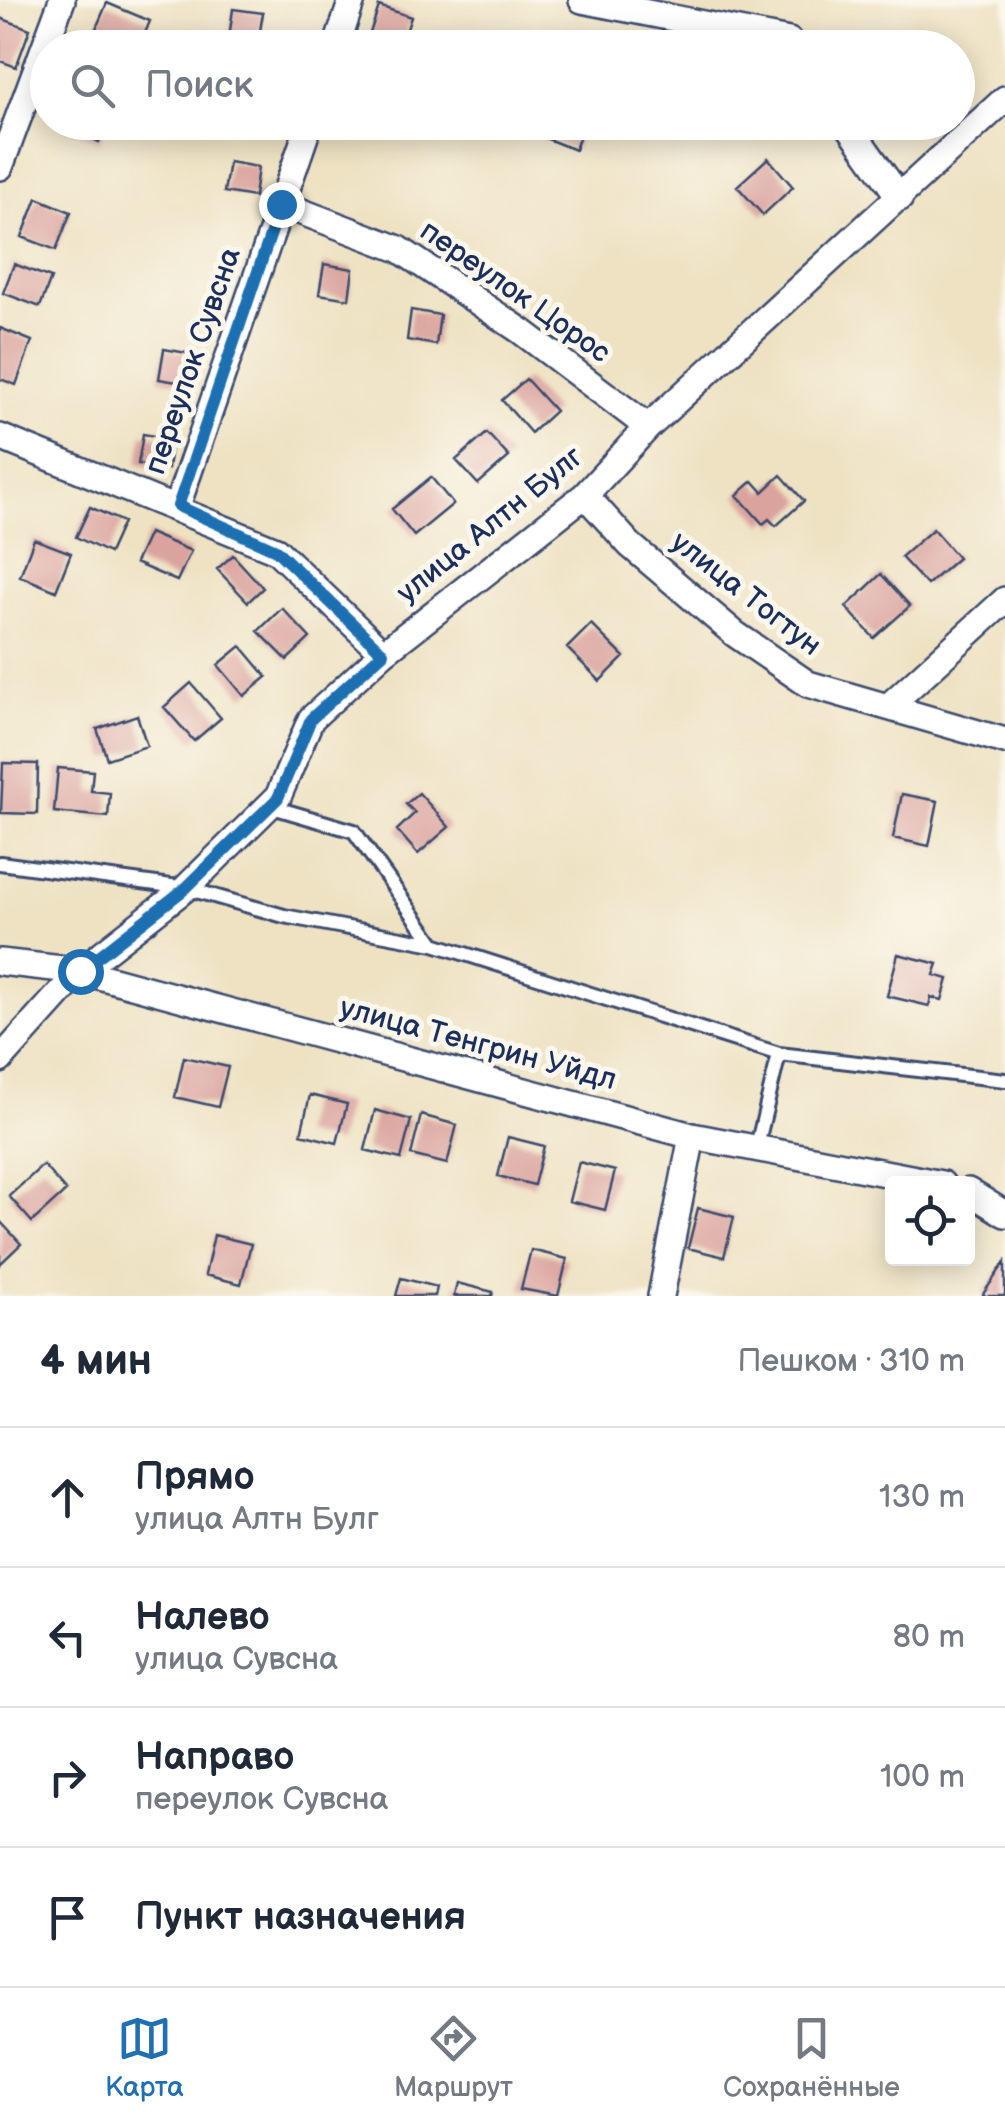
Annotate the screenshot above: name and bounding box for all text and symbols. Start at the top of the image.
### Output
search box [30,30,975,140]
icon: search [65,58,120,113]
text: Поиск [145,63,253,108]
route end [259,182,305,228]
street label: переулок Цорос [413,213,617,371]
street label: переулок Сувсна [137,243,249,479]
street label: улица Алтн Булг [390,439,590,611]
street label: улица Тогтун [664,524,828,664]
route start [58,949,104,995]
street label: улица Тенгрин Уйдл [336,990,620,1098]
map controls [885,1176,975,1266]
button: locate [885,1176,975,1266]
text: 4 мин [40,1336,152,1387]
text: Пешком · 310 m [737,1342,965,1381]
text: Прямо [135,1455,254,1500]
icon: ahead [40,1470,95,1525]
text: 130 m [879,1478,965,1517]
text: улица Алтн Булг [135,1500,379,1539]
text: Налево [135,1595,270,1640]
icon: left [40,1610,95,1665]
text: 80 m [892,1618,965,1657]
text: улица Сувсна [135,1640,338,1679]
text: Направо [135,1735,294,1780]
icon: right [40,1750,95,1805]
text: 100 m [880,1758,965,1797]
text: переулок Сувсна [135,1780,388,1819]
icon: arrive [40,1890,95,1945]
text: Пункт назначения [135,1895,466,1940]
tab: Карта [105,2011,184,2104]
tab: Маршрут [394,2011,513,2104]
tab: Сохранённые [723,2011,900,2104]

